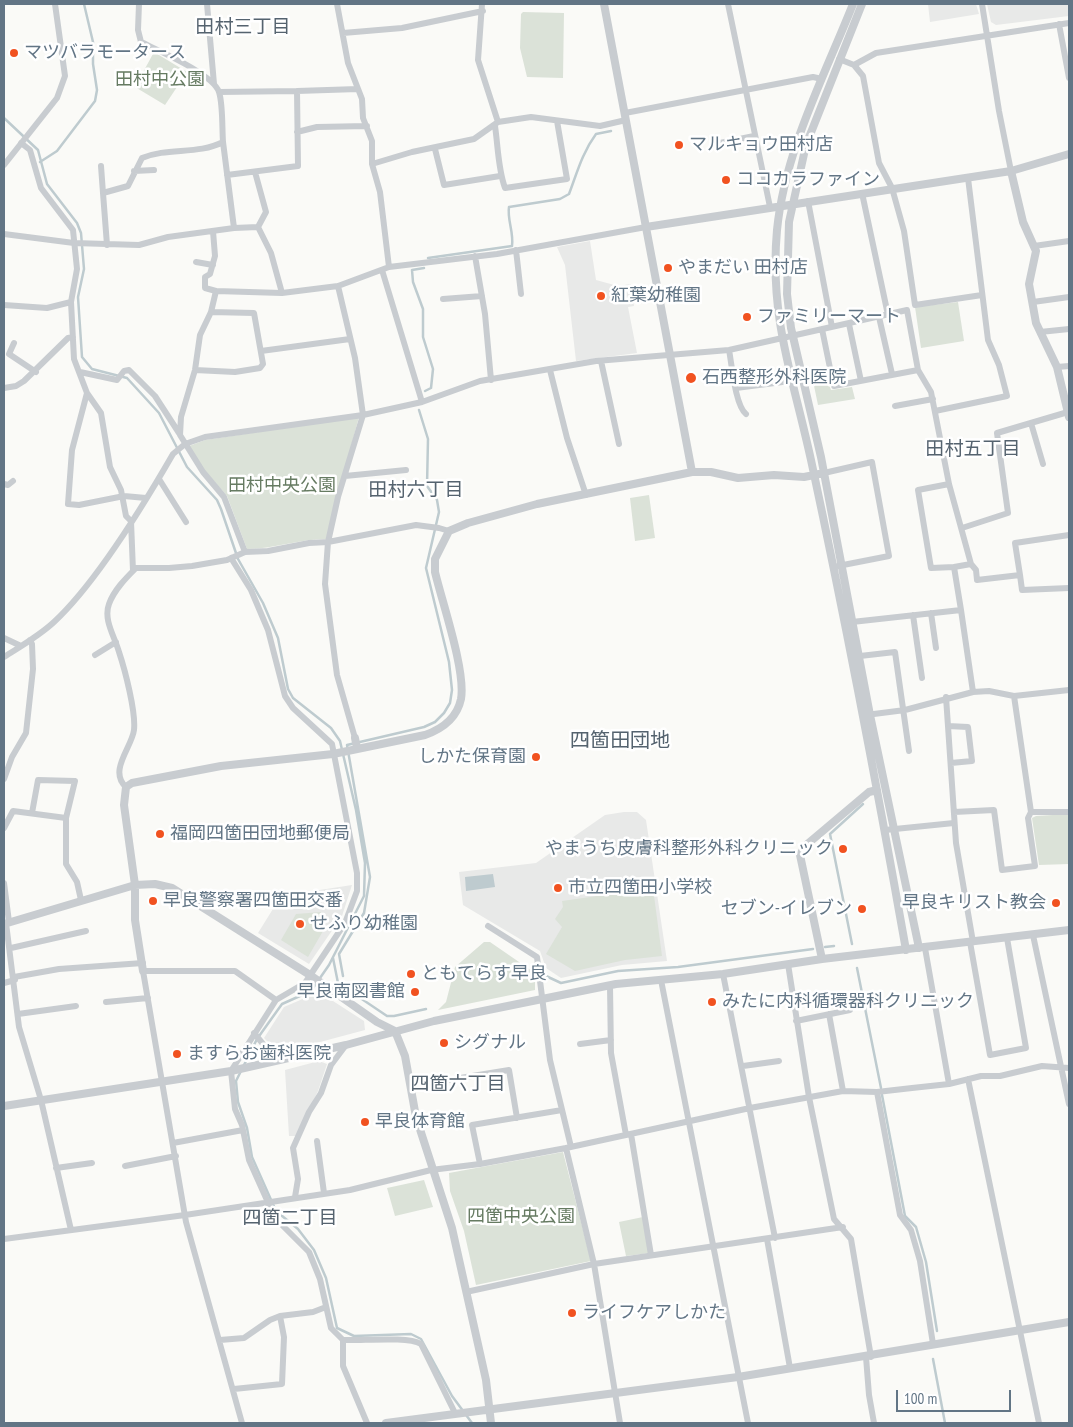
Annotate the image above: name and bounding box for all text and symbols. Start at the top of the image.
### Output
district label: 田村三丁目 [196,17,290,39]
place label: マツバラモータース [24,42,186,64]
marker: マツバラモータース [8,47,20,59]
park label: 田村中公園 [115,69,205,91]
place label: マルキョウ田村店 [689,134,833,156]
marker: マルキョウ田村店 [673,139,685,151]
place label: ココカラファイン [736,169,880,191]
marker: ココカラファイン [720,174,732,186]
place label: やまだい 田村店 [678,257,808,279]
marker: やまだい 田村店 [662,262,674,274]
place label: 紅葉幼稚園 [611,285,701,307]
marker: 紅葉幼稚園 [595,290,607,302]
place label: ファミリーマート [757,306,901,328]
marker: ファミリーマート [741,311,753,323]
place label: 石西整形外科医院 [702,367,846,389]
marker: 石西整形外科医院 [684,371,698,385]
district label: 田村五丁目 [926,439,1020,461]
park label: 田村中央公園 [228,475,336,497]
district label: 田村六丁目 [369,480,463,502]
district label: 四箇田団地 [570,729,670,753]
place label: しかた保育園 [418,746,526,768]
marker: しかた保育園 [530,751,542,763]
place label: 福岡四箇田団地郵便局 [170,823,350,845]
marker: 福岡四箇田団地郵便局 [154,828,166,840]
place label: やまうち皮膚科整形外科クリニック [545,838,833,860]
marker: やまうち皮膚科整形外科クリニック [837,843,849,855]
place label: 市立四箇田小学校 [568,877,712,899]
marker: 市立四箇田小学校 [552,882,564,894]
place label: 早良警察署四箇田交番 [163,890,343,912]
place label: 早良キリスト教会 [902,892,1046,914]
marker: 早良警察署四箇田交番 [147,895,159,907]
marker: 早良キリスト教会 [1050,897,1062,909]
place label: セブン-イレブン [721,898,852,920]
marker: セブン-イレブン [856,903,868,915]
place label: せふり幼稚園 [310,913,418,935]
marker: せふり幼稚園 [294,918,306,930]
place label: ともてらす早良 [421,963,547,985]
marker: ともてらす早良 [405,968,417,980]
place label: 早良南図書館 [297,981,405,1003]
marker: 早良南図書館 [409,986,421,998]
place label: みたに内科循環器科クリニック [722,991,974,1013]
marker: みたに内科循環器科クリニック [706,996,718,1008]
place label: シグナル [454,1032,526,1054]
marker: シグナル [438,1037,450,1049]
place label: ますらお歯科医院 [187,1043,331,1065]
marker: ますらお歯科医院 [171,1048,183,1060]
district label: 四箇六丁目 [411,1074,505,1096]
place label: 早良体育館 [375,1111,465,1133]
marker: 早良体育館 [359,1116,371,1128]
park label: 四箇中央公園 [467,1206,575,1228]
district label: 四箇二丁目 [243,1208,337,1230]
place label: ライフケアしかた [582,1302,726,1324]
marker: ライフケアしかた [566,1307,578,1319]
scale bar [898,1380,1013,1412]
text: 100 m [904,1389,937,1408]

